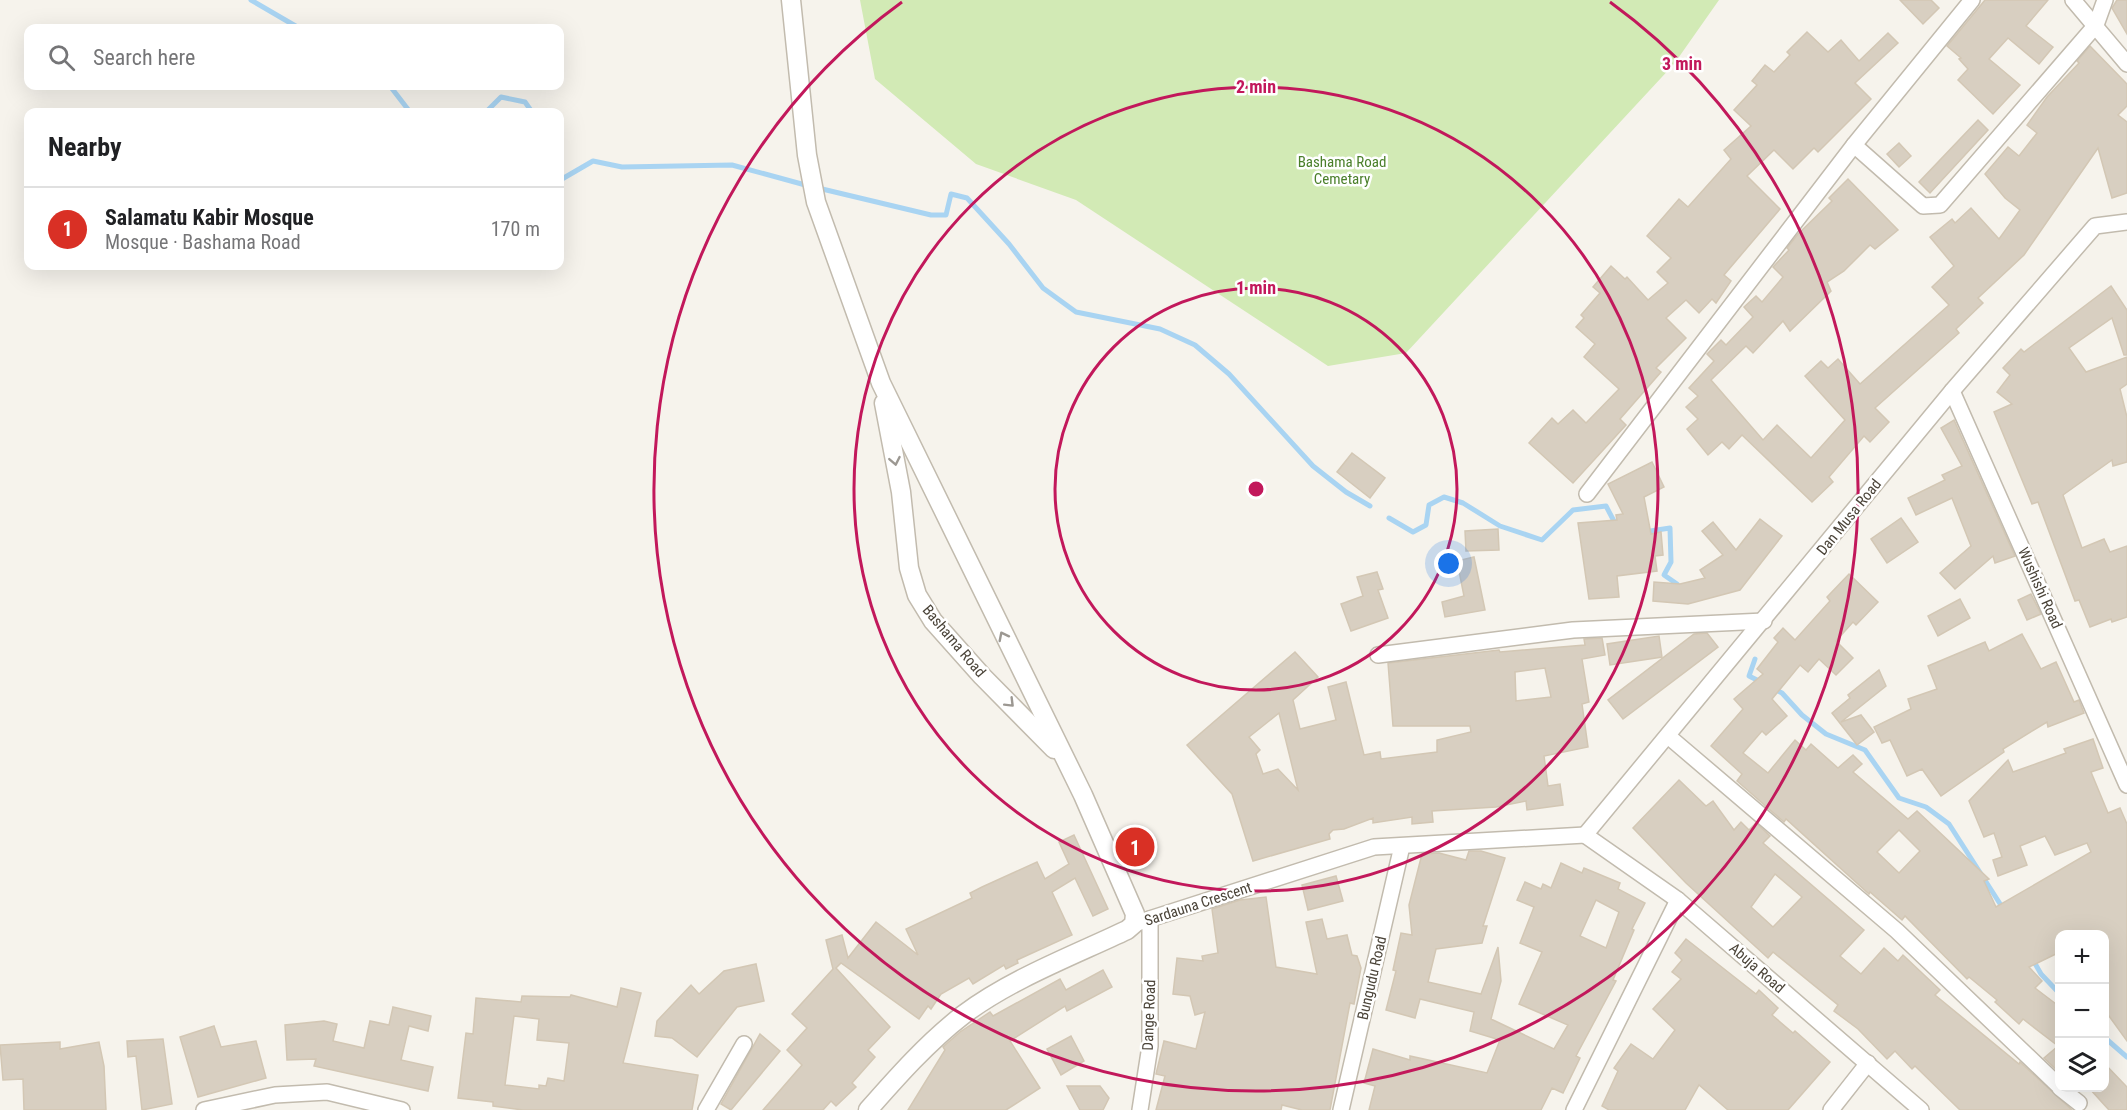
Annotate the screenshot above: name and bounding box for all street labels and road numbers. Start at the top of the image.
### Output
street label: Dan Musa Road [1813,475,1885,559]
street label: Wushishi Road [2014,545,2066,631]
street label: Bashama Road [919,601,989,681]
street label: Sardauna Crescent [1142,878,1254,930]
street label: Bungudu Road [1354,934,1390,1022]
street label: Abuja Road [1726,939,1788,997]
street label: Dange Road [1139,979,1159,1051]

